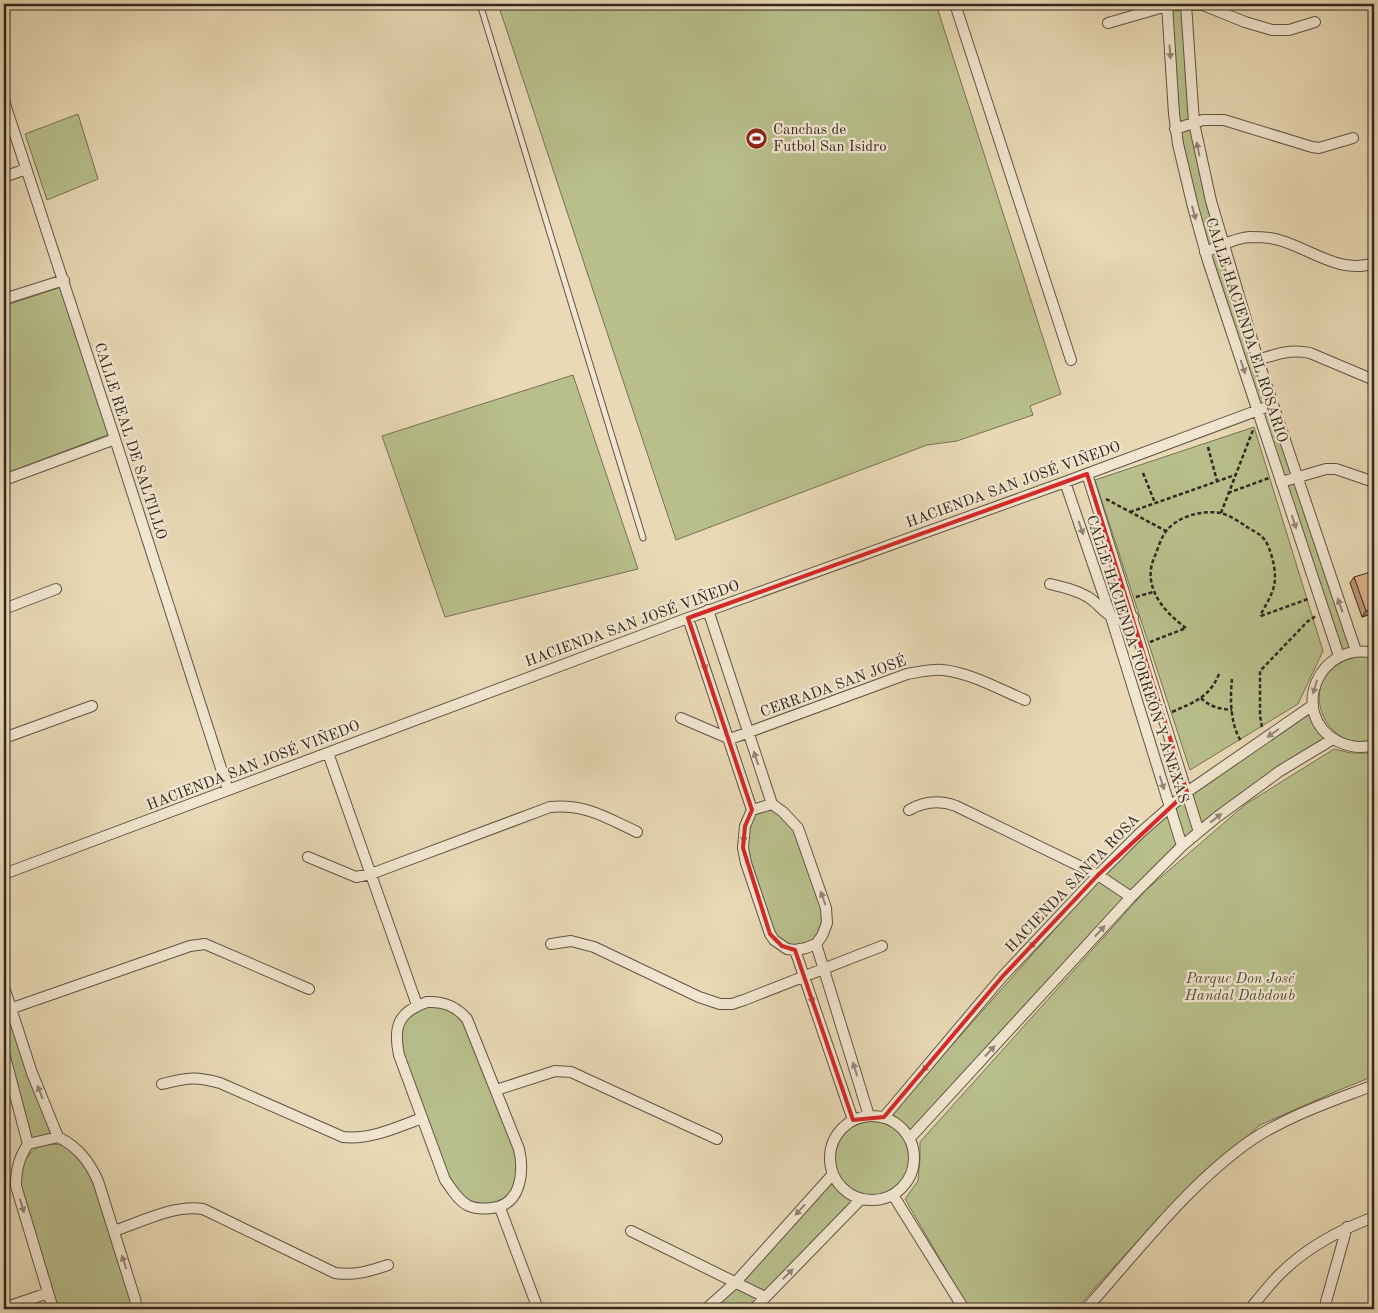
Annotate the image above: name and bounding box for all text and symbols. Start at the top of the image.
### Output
one-way arrow [1166,45,1174,61]
place label: Canchas de Futbol San Isidro [773,123,887,155]
sports icon: Canchas de Futbol San Isidro [745,126,769,150]
one-way arrow [1194,141,1202,157]
one-way arrow [1190,205,1198,220]
street label: CALLE HACIENDA EL ROSARIO [1202,216,1289,445]
street label: CALLE REAL DE SALTILLO [91,341,169,542]
one-way arrow [1240,360,1247,375]
street label: HACIENDA SAN JOSÉ VIÑEDO [903,437,1123,531]
street label: CALLE HACIENDA TORREÓN Y ANEXAS [1083,512,1194,805]
one-way arrow [1291,514,1298,529]
one-way arrow [1077,521,1085,536]
street label: HACIENDA SAN JOSÉ VIÑEDO [522,576,742,670]
one-way arrow [1336,597,1344,612]
street label: CERRADA SAN JOSÉ [757,651,909,721]
one-way arrow [700,657,708,672]
one-way arrow [1311,679,1319,694]
street label: HACIENDA SAN JOSÉ VIÑEDO [144,716,362,814]
one-way arrow [1266,728,1280,738]
one-way arrow [752,750,760,765]
one-way arrow [1159,775,1167,790]
street label: HACIENDA SANTA ROSA [1003,812,1143,956]
one-way arrow [1209,813,1223,823]
one-way arrow [740,828,748,844]
one-way arrow [819,891,826,906]
one-way arrow [1094,925,1106,937]
one-way arrow [1028,937,1040,949]
park label: Parque Don José Handal Dabdoub [1184,972,1296,1004]
one-way arrow [808,989,815,1004]
one-way arrow [984,1045,996,1057]
one-way arrow [922,1060,933,1072]
one-way arrow [851,1062,858,1077]
one-way arrow [35,1084,43,1099]
one-way arrow [19,1199,27,1214]
one-way arrow [795,1204,806,1217]
one-way arrow [119,1255,127,1270]
one-way arrow [782,1269,794,1281]

